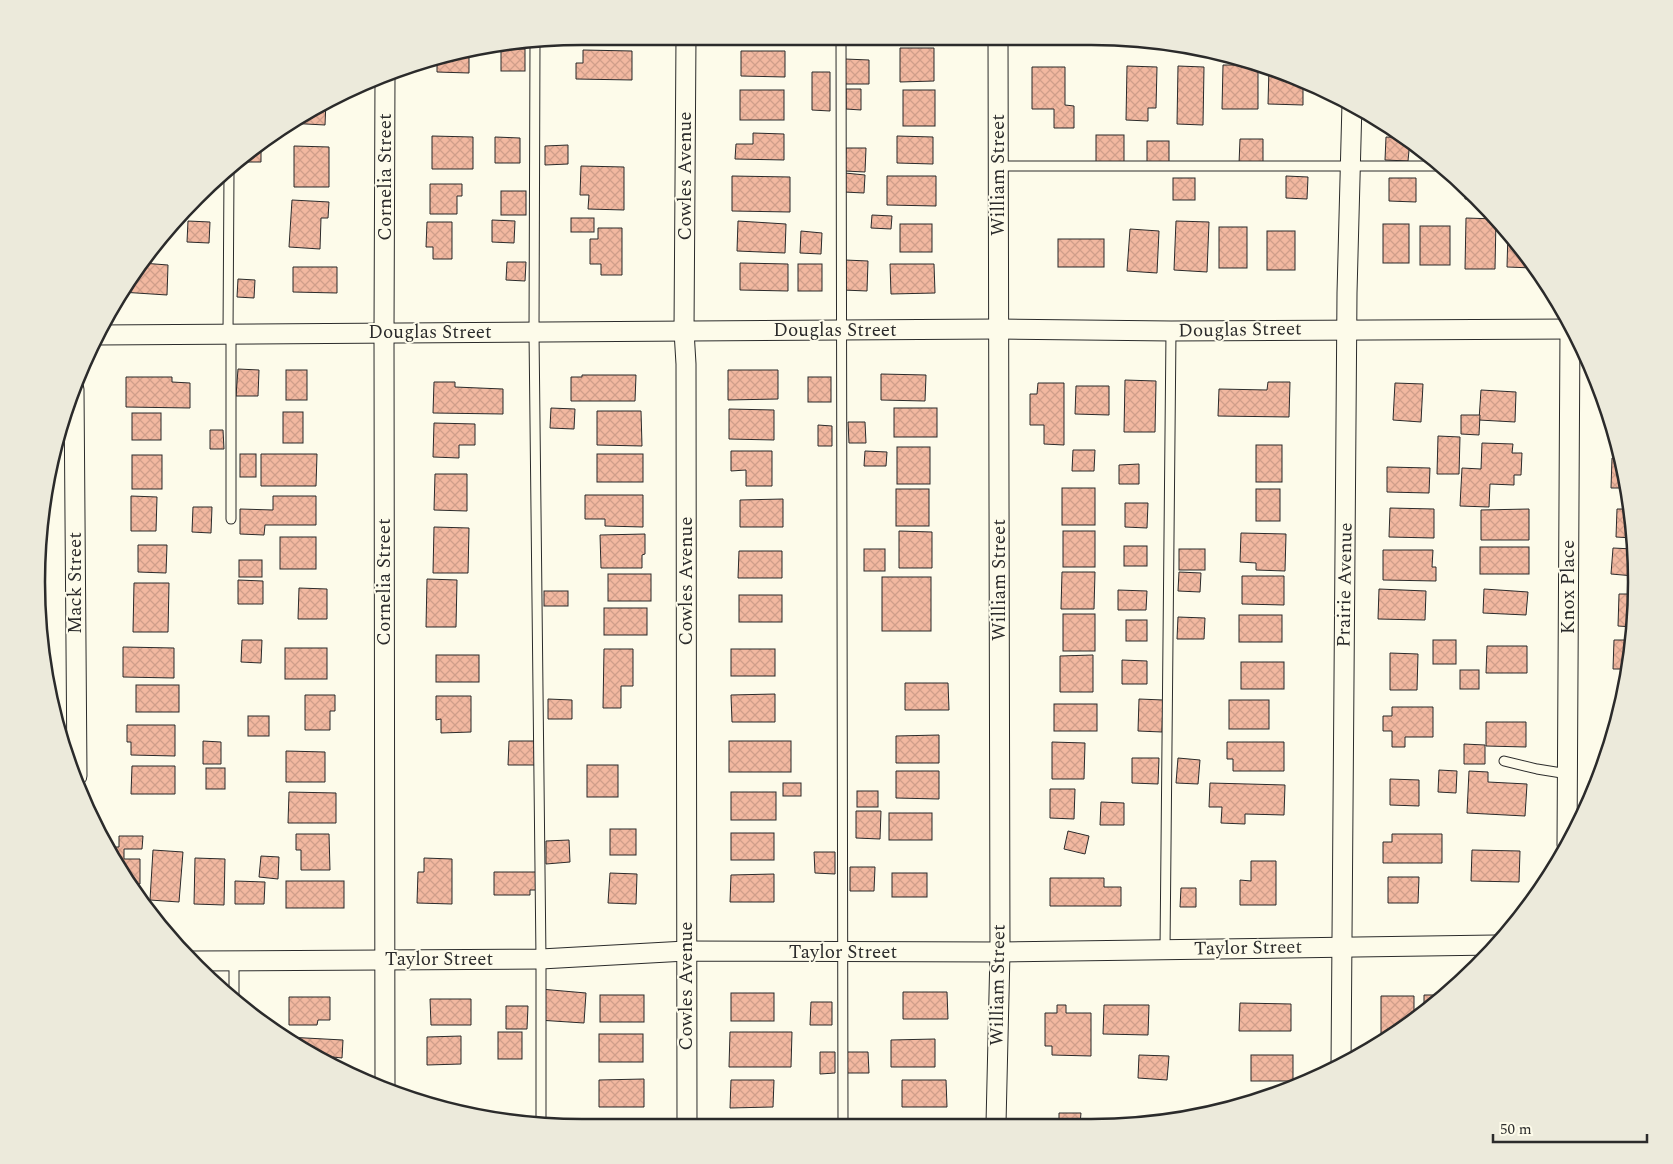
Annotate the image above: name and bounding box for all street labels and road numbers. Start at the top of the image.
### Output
street label: Cowles Avenue [671,112,700,240]
street label: Cornelia Street [371,113,400,241]
street label: William Street [984,114,1013,236]
street label: Douglas Street [1178,314,1302,346]
street label: Douglas Street [773,316,897,345]
street label: Douglas Street [368,318,492,347]
street label: Cowles Avenue [672,517,701,645]
street label: Cornelia Street [370,518,399,646]
street label: William Street [985,519,1014,641]
street label: Prairie Avenue [1329,522,1361,648]
street label: Mack Street [61,532,90,634]
street label: Knox Place [1554,540,1583,634]
street label: Cowles Avenue [672,922,701,1050]
street label: William Street [982,924,1014,1046]
street label: Taylor Street [1194,933,1303,963]
street label: Taylor Street [789,938,897,967]
street label: Taylor Street [385,945,493,974]

